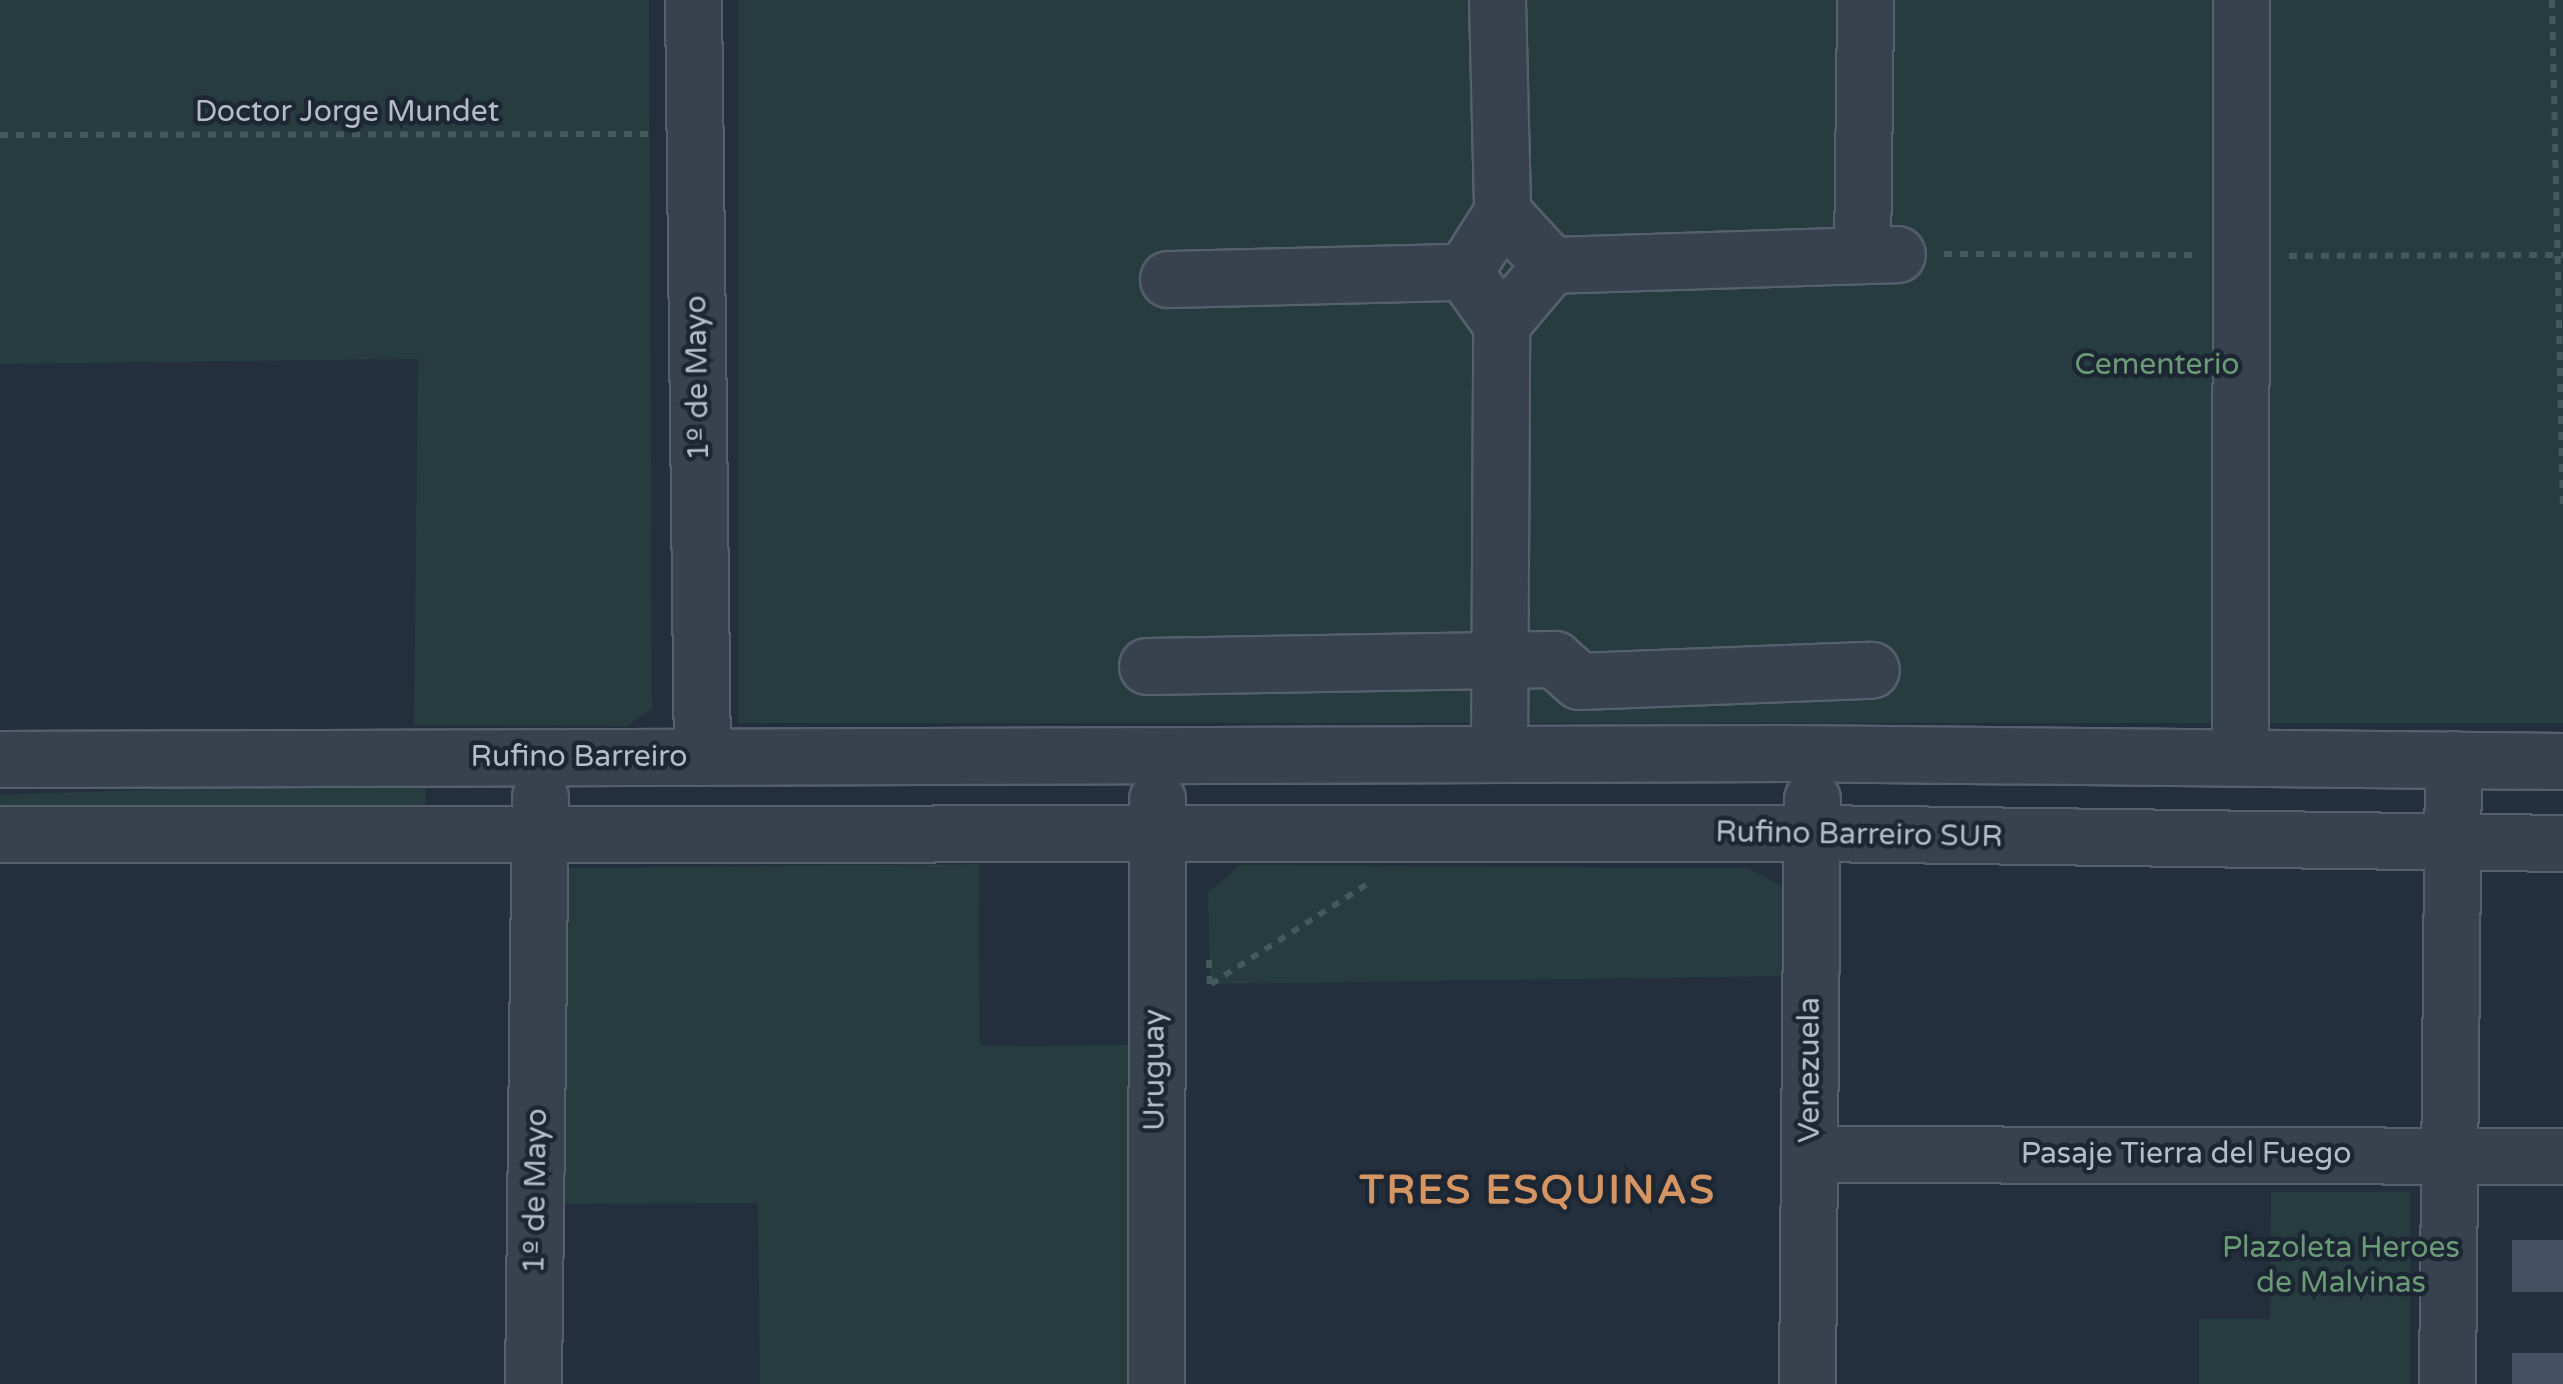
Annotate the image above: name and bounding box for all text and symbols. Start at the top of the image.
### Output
street label: Doctor Jorge Mundet [195,94,499,130]
street label: 1º de Mayo [679,295,717,461]
park label: Cementerio [2074,347,2240,383]
street label: Rufino Barreiro [471,739,687,775]
street label: Rufino Barreiro SUR [1715,814,2003,856]
street label: Venezuela [1792,997,1828,1143]
street label: Uruguay [1137,1009,1173,1131]
street label: 1º de Mayo [517,1108,555,1274]
street label: Pasaje Tierra del Fuego [2021,1136,2351,1172]
district label: TRES ESQUINAS [1360,1166,1716,1214]
park label: Plazoleta Heroes de Malvinas [2222,1230,2460,1300]

